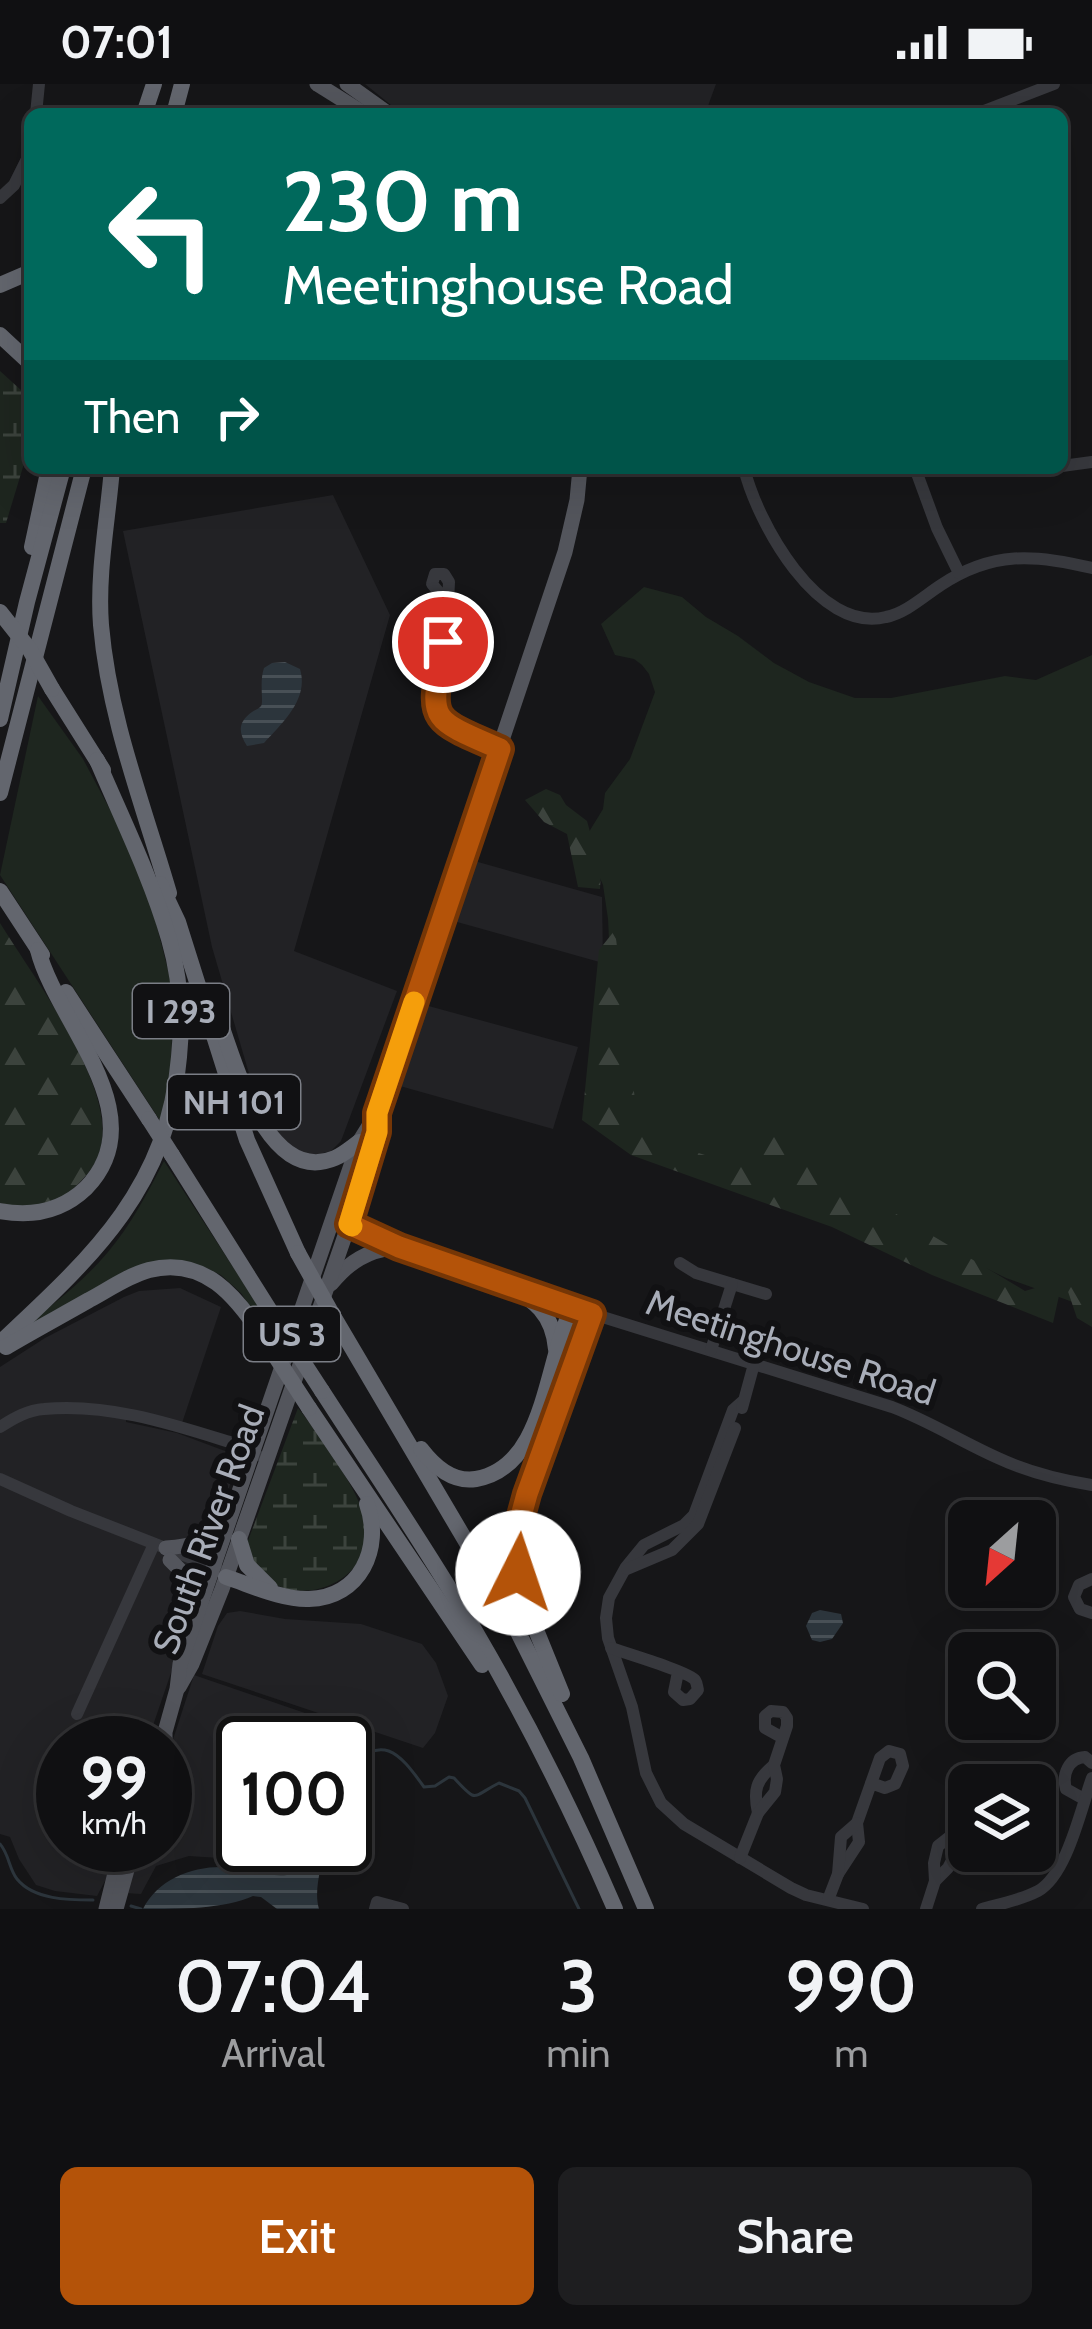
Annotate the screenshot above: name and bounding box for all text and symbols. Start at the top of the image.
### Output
text: 07:01 [60,15,173,69]
text: 230 m [282,150,523,252]
icon: left [84,156,240,312]
text: Meetinghouse Road [282,252,734,318]
icon: right [204,384,270,450]
text: Then [84,390,180,444]
pin [392,591,494,693]
icon: arrive [410,609,476,675]
road number: I 293 [133,984,229,1038]
road number: NH 101 [168,1075,300,1129]
street label: Meetinghouse Road [641,1280,941,1414]
road number: US 3 [244,1307,340,1361]
street label: South River Road [143,1398,273,1660]
north arrow [948,1500,1056,1608]
map controls [948,1500,1056,1872]
position arrow [455,1510,581,1636]
button: search [948,1632,1056,1740]
speed limit sign: 100 [216,1716,372,1872]
text: 99 [80,1742,148,1815]
button: layers [948,1764,1056,1872]
text: km/h [81,1805,147,1842]
text: 07:04 [175,1943,372,2030]
text: 3 [559,1943,598,2030]
text: 990 [785,1943,917,2030]
text: Arrival [221,2029,325,2077]
text: min [546,2029,611,2077]
text: m [834,2029,868,2077]
button: Exit [60,2167,534,2305]
button: Share [558,2167,1032,2305]

